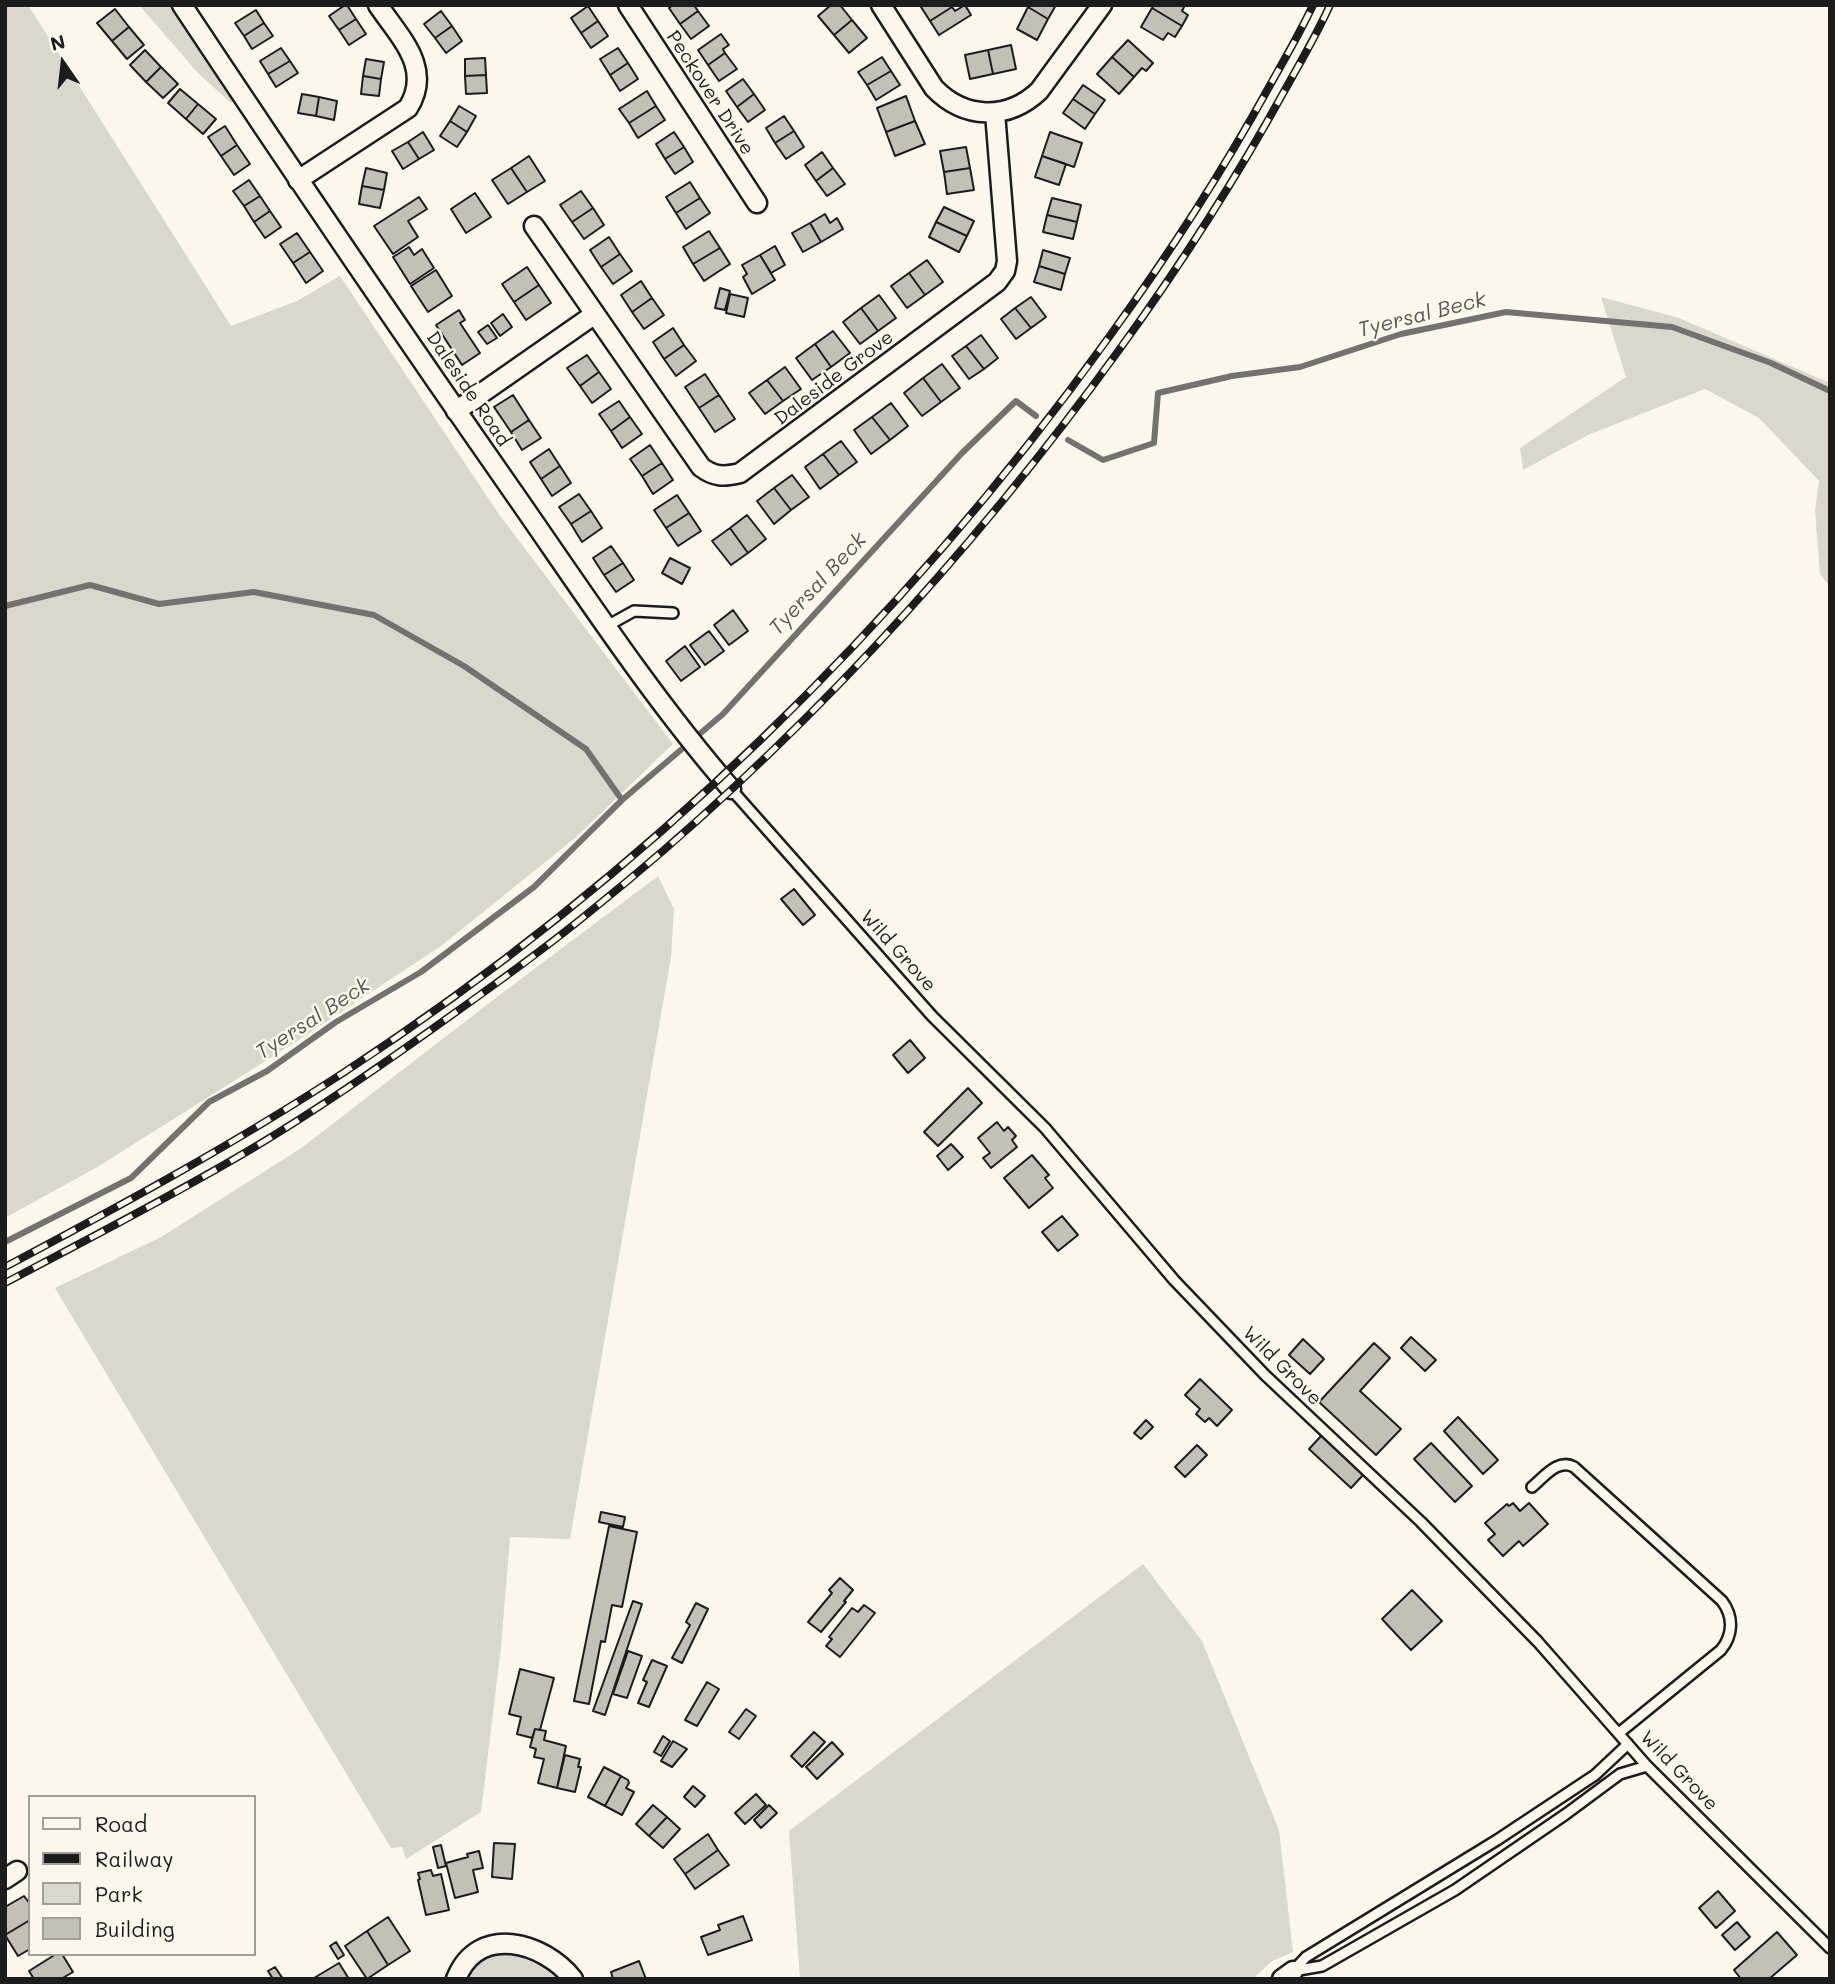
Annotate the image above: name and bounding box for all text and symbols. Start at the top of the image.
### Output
street label: Peckover Drive [661,27,759,159]
north arrow [28,28,98,98]
text: N [48,28,68,56]
water label: Tyersal Beck [1355,287,1489,343]
street label: Daleside Grove [770,326,898,430]
street label: Daleside Road [421,327,515,451]
water label: Tyersal Beck [764,527,872,641]
street label: Wild Grove [855,905,941,997]
water label: Tyersal Beck [251,973,375,1065]
street label: Wild Grove [1238,1322,1326,1410]
street label: Wild Grove [1635,1726,1723,1816]
legend [28,1795,256,1956]
text: Road [95,1810,147,1837]
text: Railway [95,1845,174,1872]
text: Park [95,1880,143,1907]
text: Building [95,1915,175,1942]

